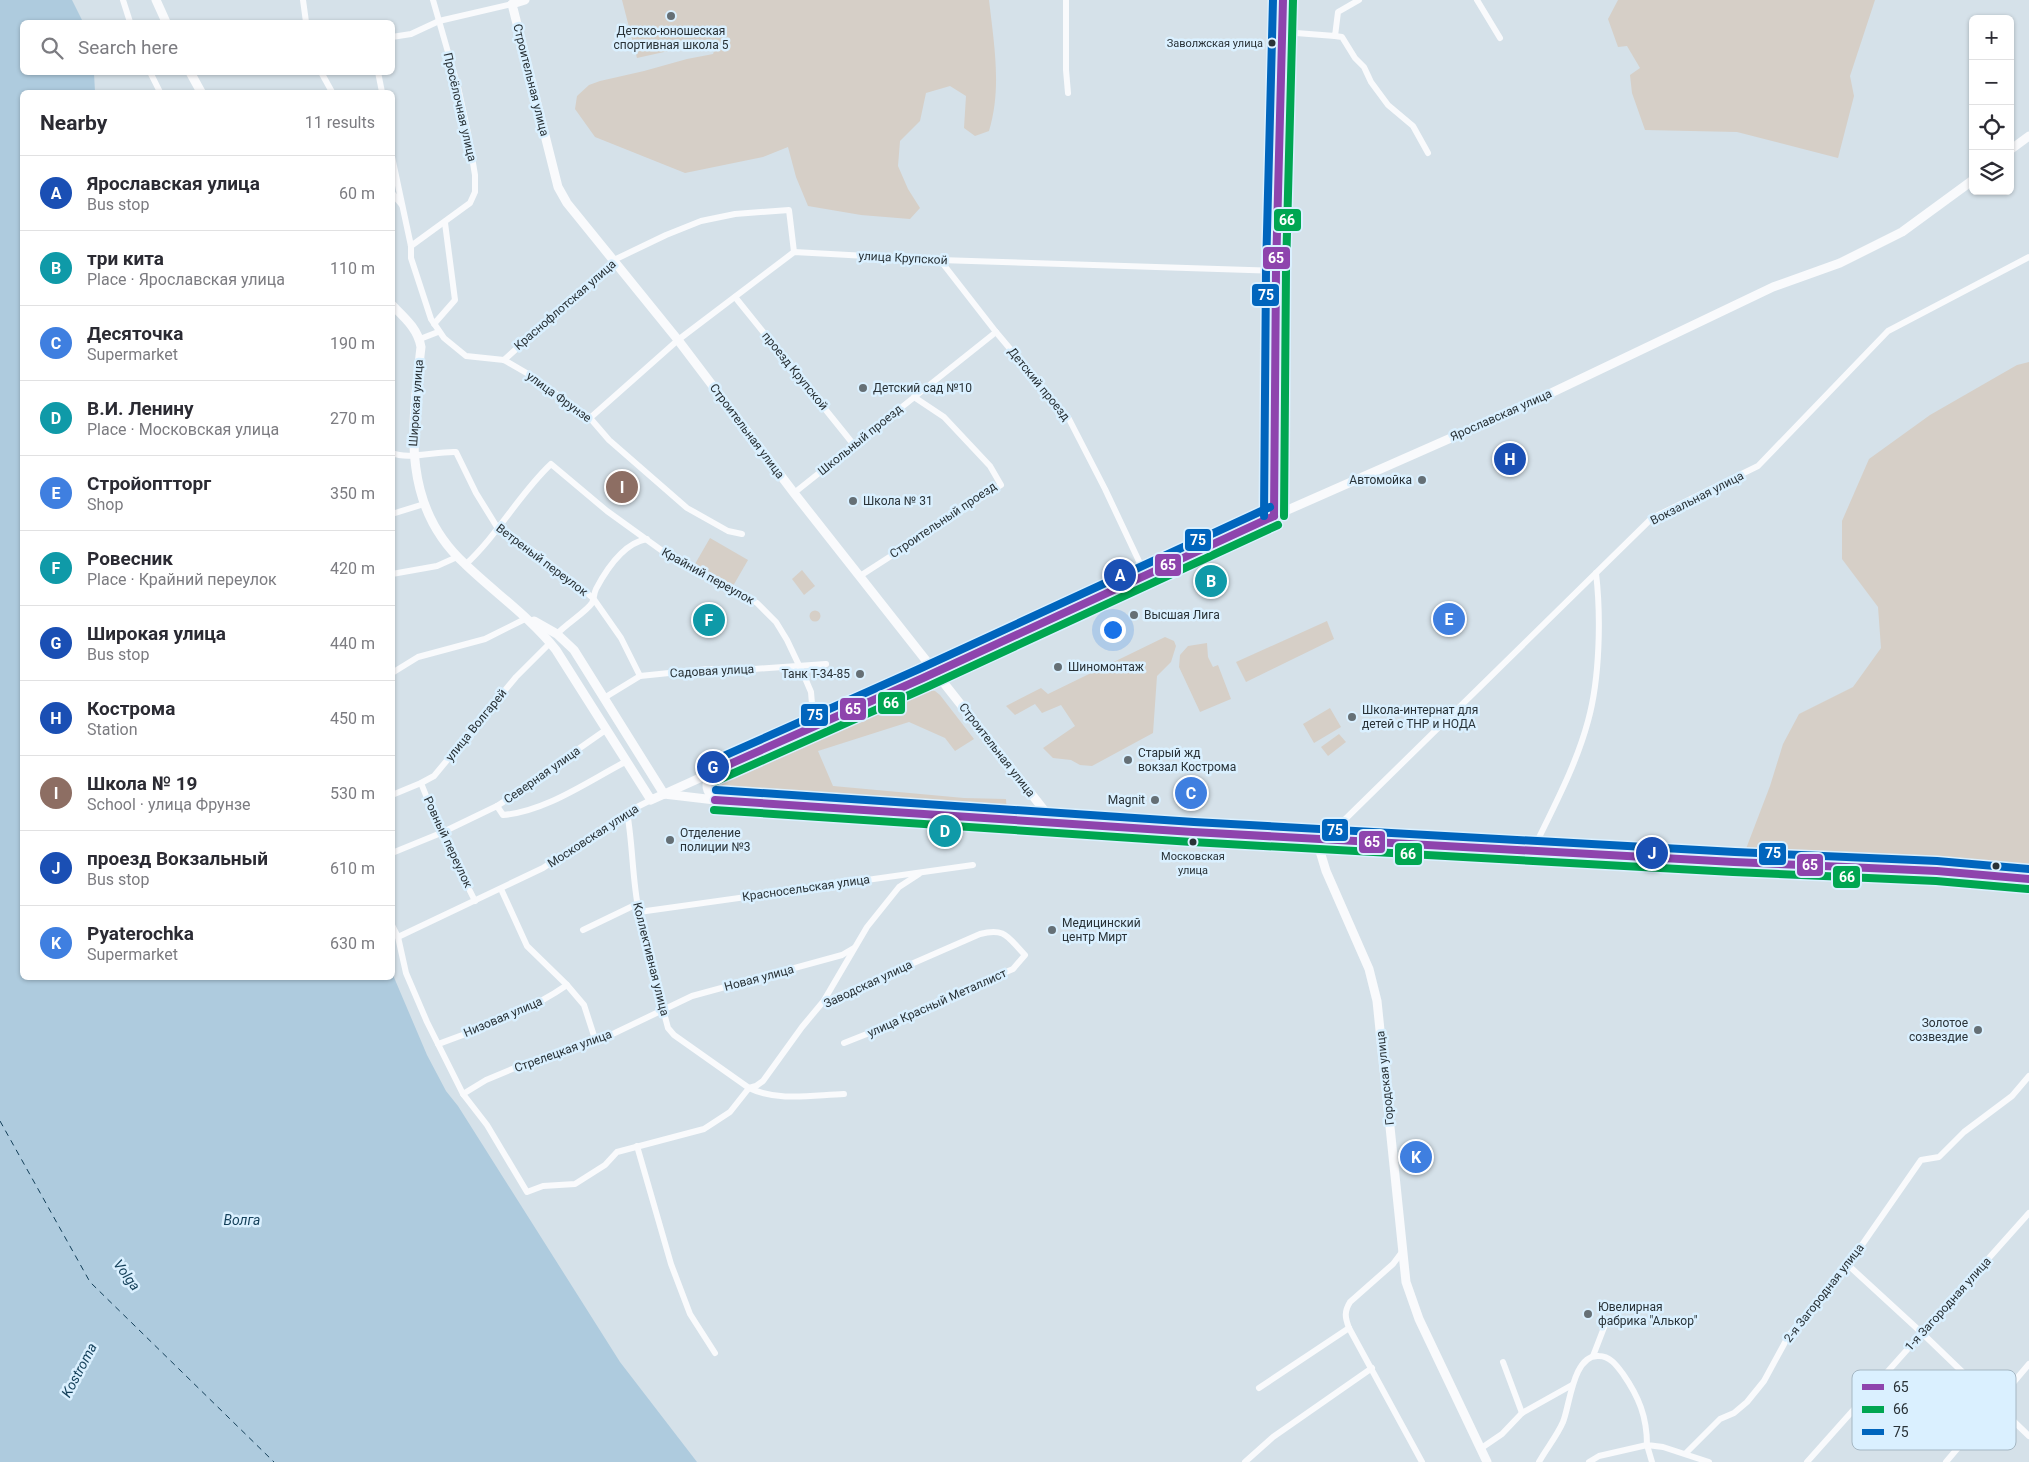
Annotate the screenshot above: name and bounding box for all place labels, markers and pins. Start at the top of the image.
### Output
marker: Детско-юношеская спортивная школа 5 [665,10,677,22]
place label: Детско-юношеская спортивная школа 5 [614,24,729,52]
place label: Заволжская улица [1167,37,1263,50]
marker: Заволжская улица [1267,38,1277,48]
place label: Детский сад №10 [873,381,972,395]
marker: Детский сад №10 [857,382,869,394]
pin: H [1494,440,1526,478]
pin: I [606,468,638,506]
place label: Автомойка [1349,473,1412,487]
marker: Автомойка [1416,474,1428,486]
place label: Школа № 31 [863,494,933,508]
marker: Школа № 31 [847,495,859,507]
pin: A [1104,556,1136,594]
pin: B [1195,562,1227,600]
pin: E [1433,600,1465,638]
pin: F [693,601,725,639]
place label: Высшая Лига [1144,608,1220,622]
marker: Высшая Лига [1128,609,1140,621]
place label: Шиномонтаж [1068,660,1145,674]
marker: Шиномонтаж [1052,661,1064,673]
place label: Танк Т-34-85 [781,667,850,681]
marker: Танк Т-34-85 [854,668,866,680]
place label: Школа-интернат для детей с ТНР и НОДА [1362,703,1478,731]
marker: Школа-интернат для детей с ТНР и НОДА [1346,711,1358,723]
place label: Старый жд вокзал Кострома [1138,746,1236,774]
pin: G [697,748,729,786]
marker: Старый жд вокзал Кострома [1122,754,1134,766]
pin: C [1175,774,1207,812]
place label: Magnit [1108,793,1145,807]
marker: Magnit [1149,794,1161,806]
pin: D [929,812,961,850]
place label: Отделение полиции №3 [680,826,751,854]
marker: Отделение полиции №3 [664,834,676,846]
pin: J [1636,834,1668,872]
marker: Московская улица [1188,837,1198,847]
place label: Московская улица [1161,850,1225,877]
unlabelled marker [1991,861,2001,871]
place label: Медицинский центр Мирт [1062,916,1141,944]
marker: Медицинский центр Мирт [1046,924,1058,936]
place label: Золотое созвездие [1909,1016,1968,1044]
marker: Золотое созвездие [1972,1024,1984,1036]
pin: K [1400,1138,1432,1176]
place label: Ювелирная фабрика "Алькор" [1598,1300,1698,1328]
marker: Ювелирная фабрика "Алькор" [1582,1308,1594,1320]

